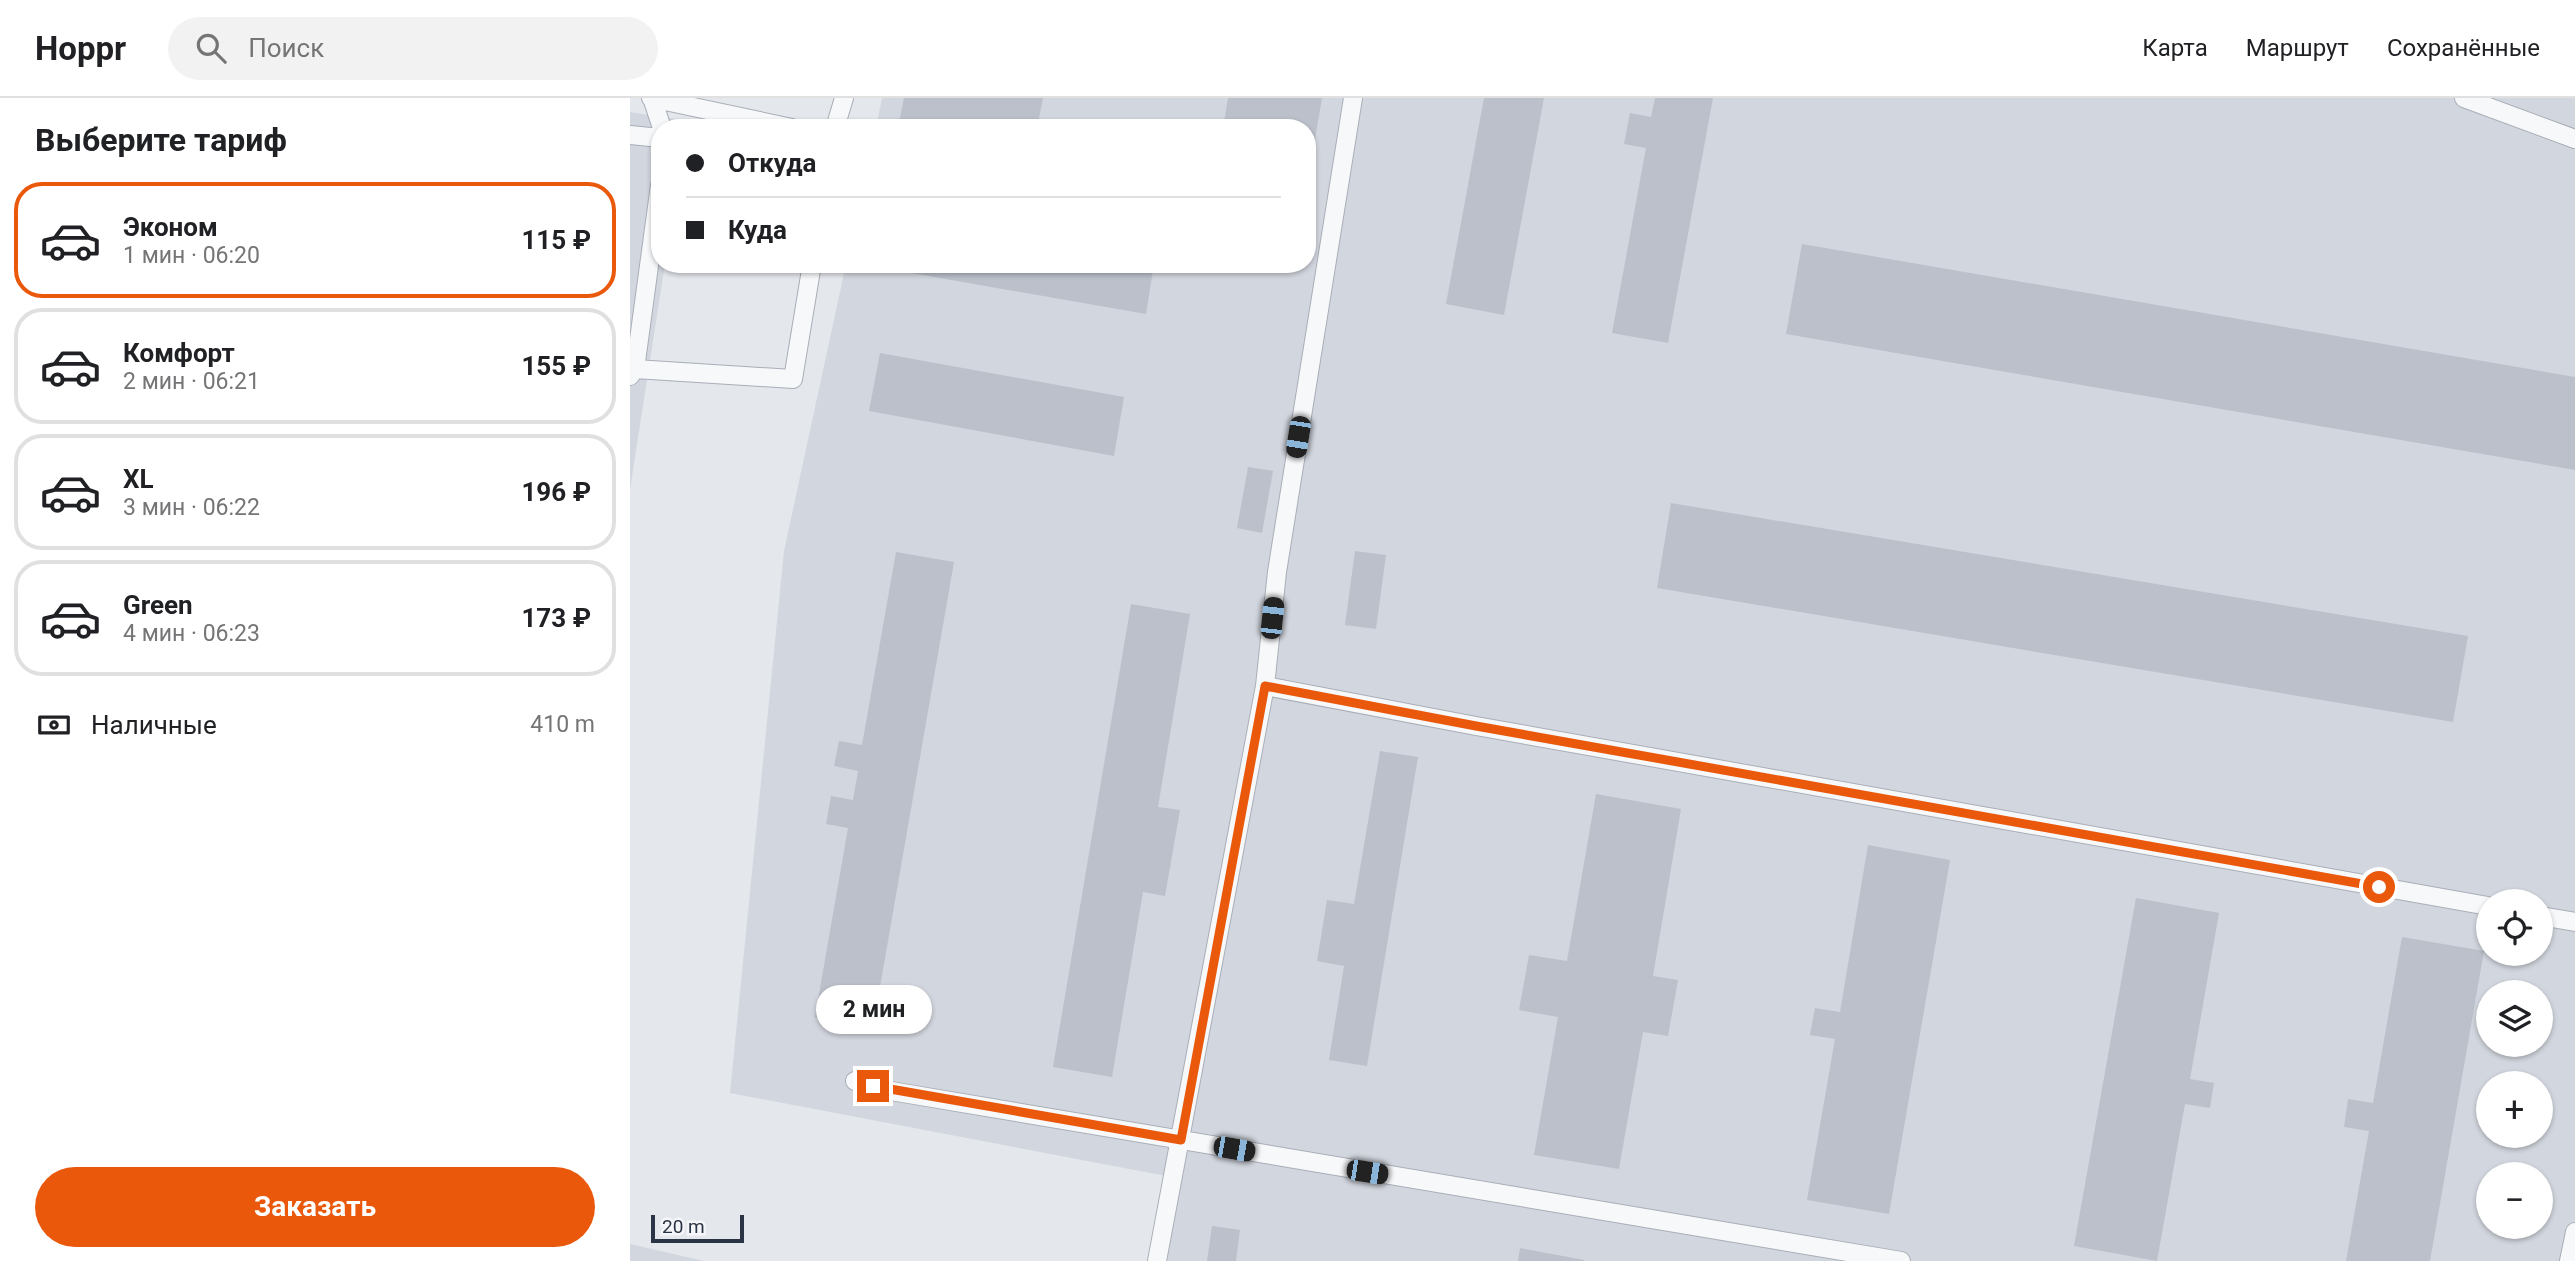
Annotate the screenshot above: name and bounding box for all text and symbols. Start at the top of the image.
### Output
search box [168,17,658,80]
text: Hoppr [35,29,126,68]
icon: search [192,29,230,67]
text: Поиск [248,33,324,63]
text: Карта [2142,34,2208,62]
text: Маршрут [2246,34,2349,62]
text: Сохранённые [2387,34,2540,62]
text: Выберите тариф [35,121,287,159]
text: Откуда [728,148,817,178]
icon: car [39,209,102,272]
text: Эконом [123,212,218,242]
text: Куда [728,215,787,245]
text: 115 ₽ [521,225,591,255]
text: 1 мин · 06:20 [123,242,260,269]
icon: car [39,335,102,398]
text: Комфорт [123,338,235,368]
text: 155 ₽ [521,351,591,381]
text: 2 мин · 06:21 [123,368,260,395]
car [1285,415,1312,459]
icon: car [39,461,102,524]
text: XL [123,464,154,494]
text: 196 ₽ [521,477,591,507]
text: 3 мин · 06:22 [123,494,260,521]
icon: car [39,587,102,650]
text: Green [123,590,193,620]
car [1260,596,1285,640]
text: 173 ₽ [521,603,591,633]
text: 4 мин · 06:23 [123,620,260,647]
icon: cash [35,706,73,744]
text: Наличные [91,710,217,740]
text: 410 m [530,711,595,738]
route start [2363,871,2395,903]
map controls [2476,889,2553,1239]
button: locate [2476,889,2553,966]
button: layers [2476,980,2553,1057]
callout: 2 мин [815,984,931,1034]
text: 2 мин [843,996,905,1023]
route end [857,1070,889,1102]
button: + [2476,1071,2553,1148]
car [1212,1135,1257,1163]
car [1345,1158,1390,1186]
button: − [2476,1162,2553,1239]
button: Заказать [35,1167,595,1247]
scale bar [651,1212,744,1244]
text: 20 m [662,1215,705,1238]

